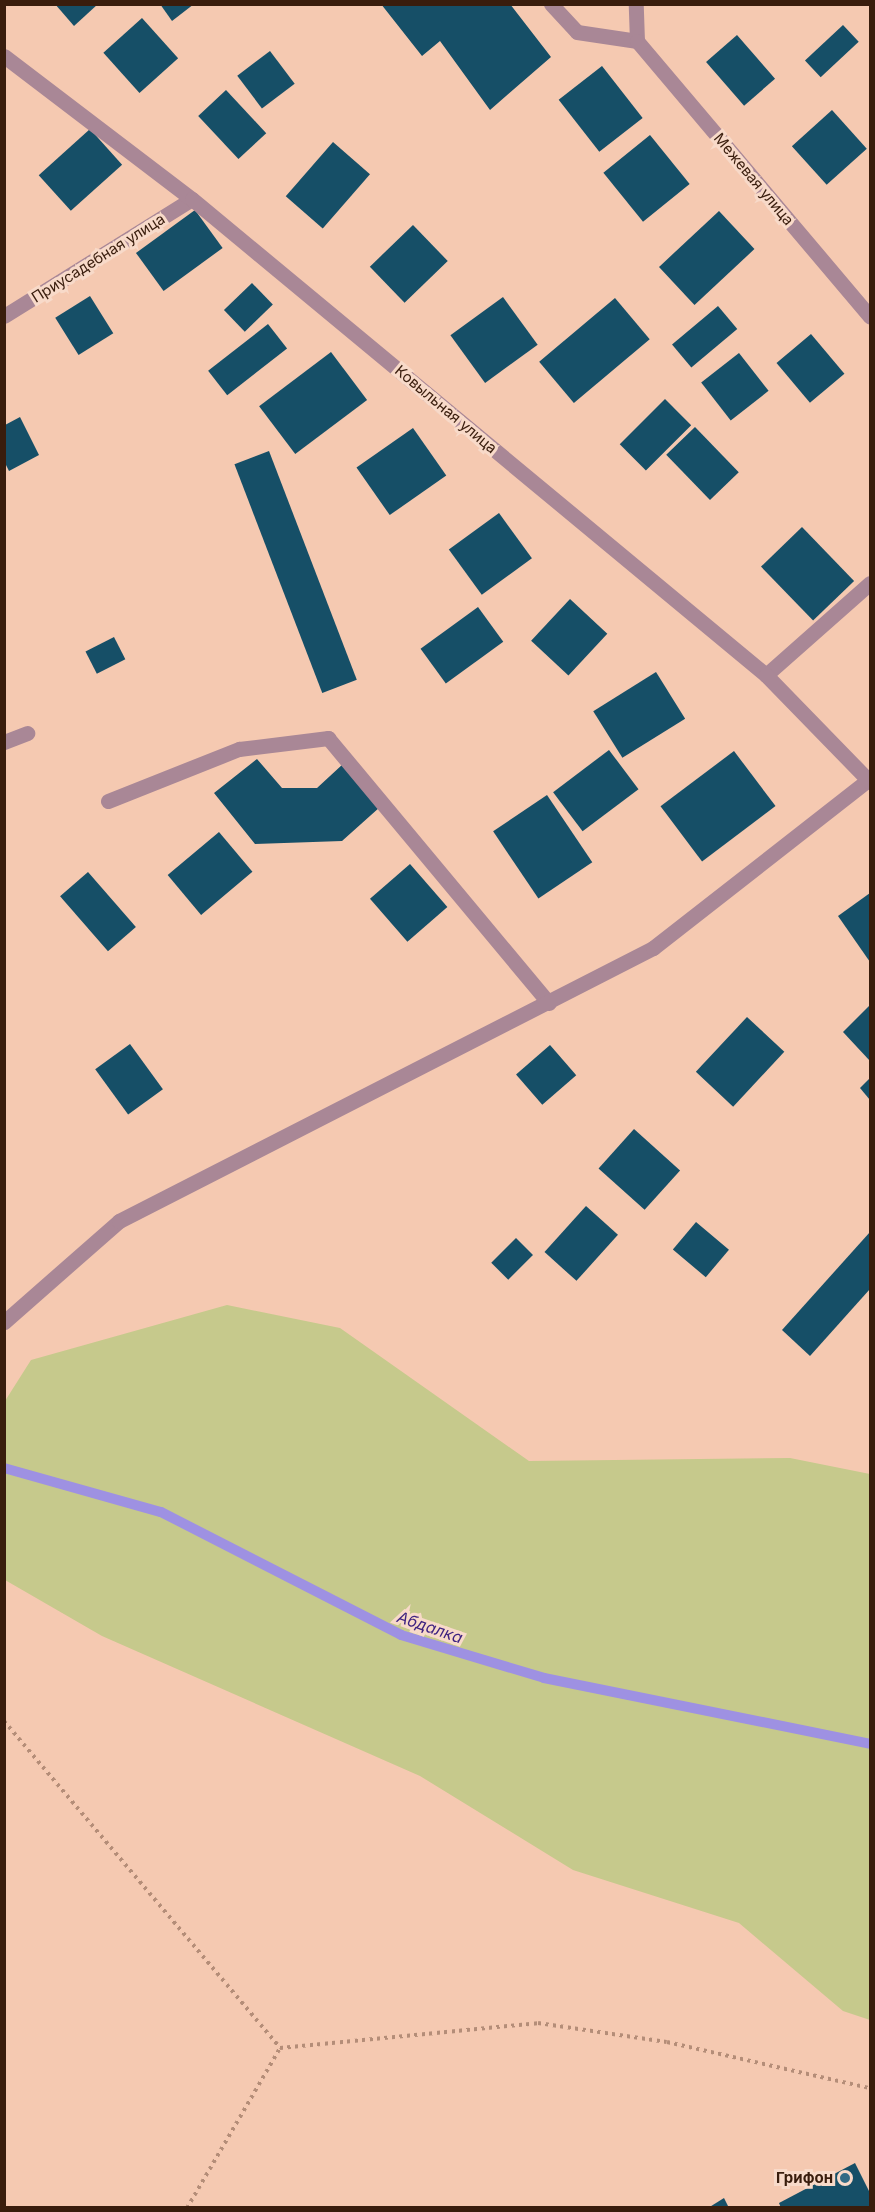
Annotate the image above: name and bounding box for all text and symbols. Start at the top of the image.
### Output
street label: Межевая улица [710,129,798,229]
street label: Приусадебная улица [28,210,168,306]
street label: Ковыльная улица [391,361,501,457]
water label: Абдалка [395,1607,465,1647]
place label: Грифон [776,2169,833,2187]
marker: Грифон [838,2171,852,2185]

